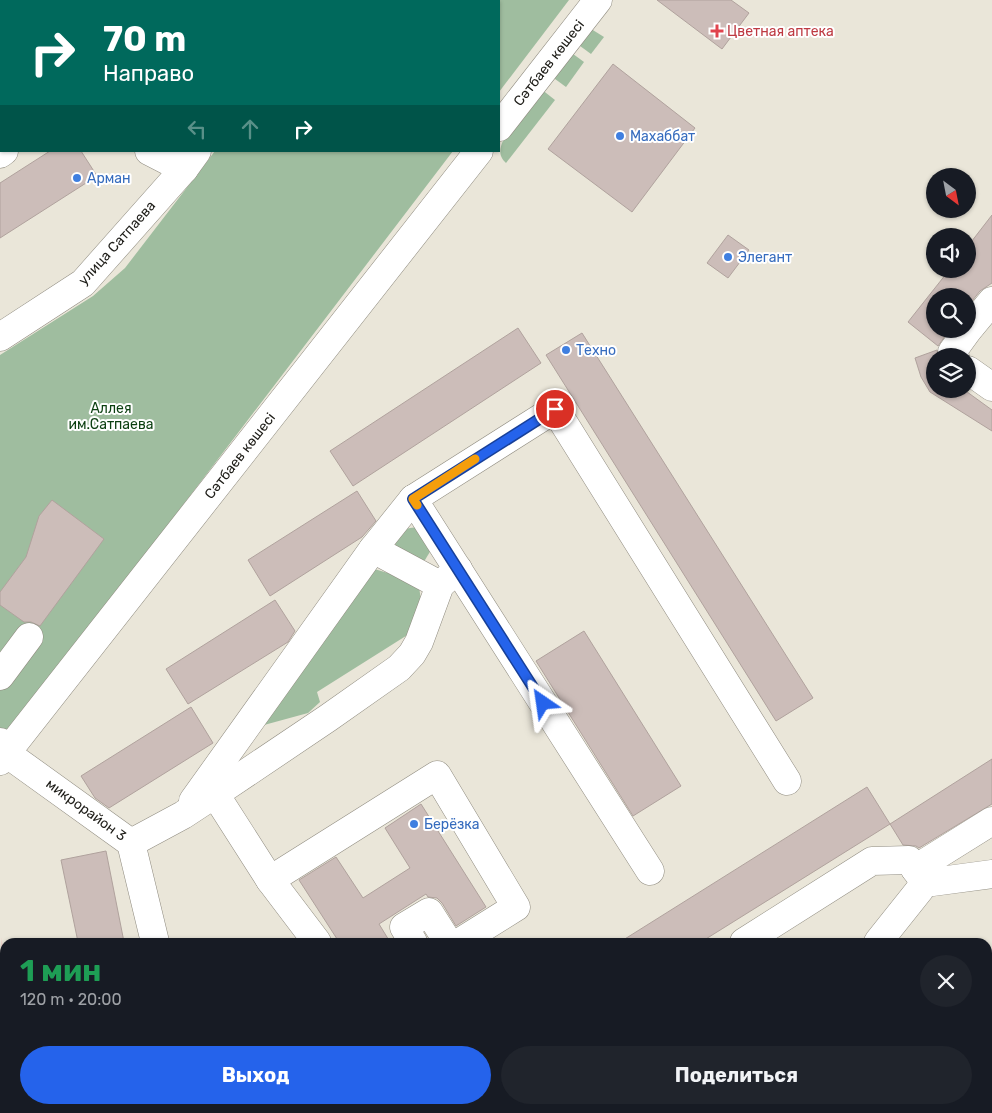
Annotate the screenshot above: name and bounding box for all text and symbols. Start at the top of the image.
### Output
street label: Сәтбаев көшесі [510,16,588,110]
text: 70 m [103,18,186,60]
icon: right [20,20,85,85]
place label: Цветная аптека [727,23,834,40]
marker: Цветная аптека [711,25,723,37]
text: Направо [103,60,194,87]
icon: left [183,115,211,143]
icon: ahead [236,115,264,143]
icon: right [289,115,317,143]
place label: Махаббат [630,128,695,145]
marker: Махаббат [614,130,626,142]
north arrow [926,168,976,218]
map controls [926,168,976,398]
place label: Арман [87,170,131,187]
marker: Арман [71,172,83,184]
street label: улица Сатпаева [75,197,159,289]
button: sound [926,228,976,278]
place label: Элегант [738,249,792,266]
marker: Элегант [722,251,734,263]
button: search [926,288,976,338]
place label: Техно [576,342,616,359]
marker: Техно [560,344,572,356]
button: layers [926,348,976,398]
pin [534,388,576,430]
icon: arrive [541,395,569,423]
park label: Аллея им.Сатпаева [68,400,154,433]
street label: Сәтбаев көшесі [201,409,279,503]
position arrow [516,676,568,728]
street label: микрорайон 3 [43,775,129,845]
place label: Берёзка [424,816,479,833]
marker: Берёзка [408,818,420,830]
text: 1 мин [20,953,101,989]
button: close [920,955,972,1007]
text: 120 m · 20:00 [20,990,122,1009]
button: Выход [20,1046,491,1104]
button: Поделиться [501,1046,972,1104]

